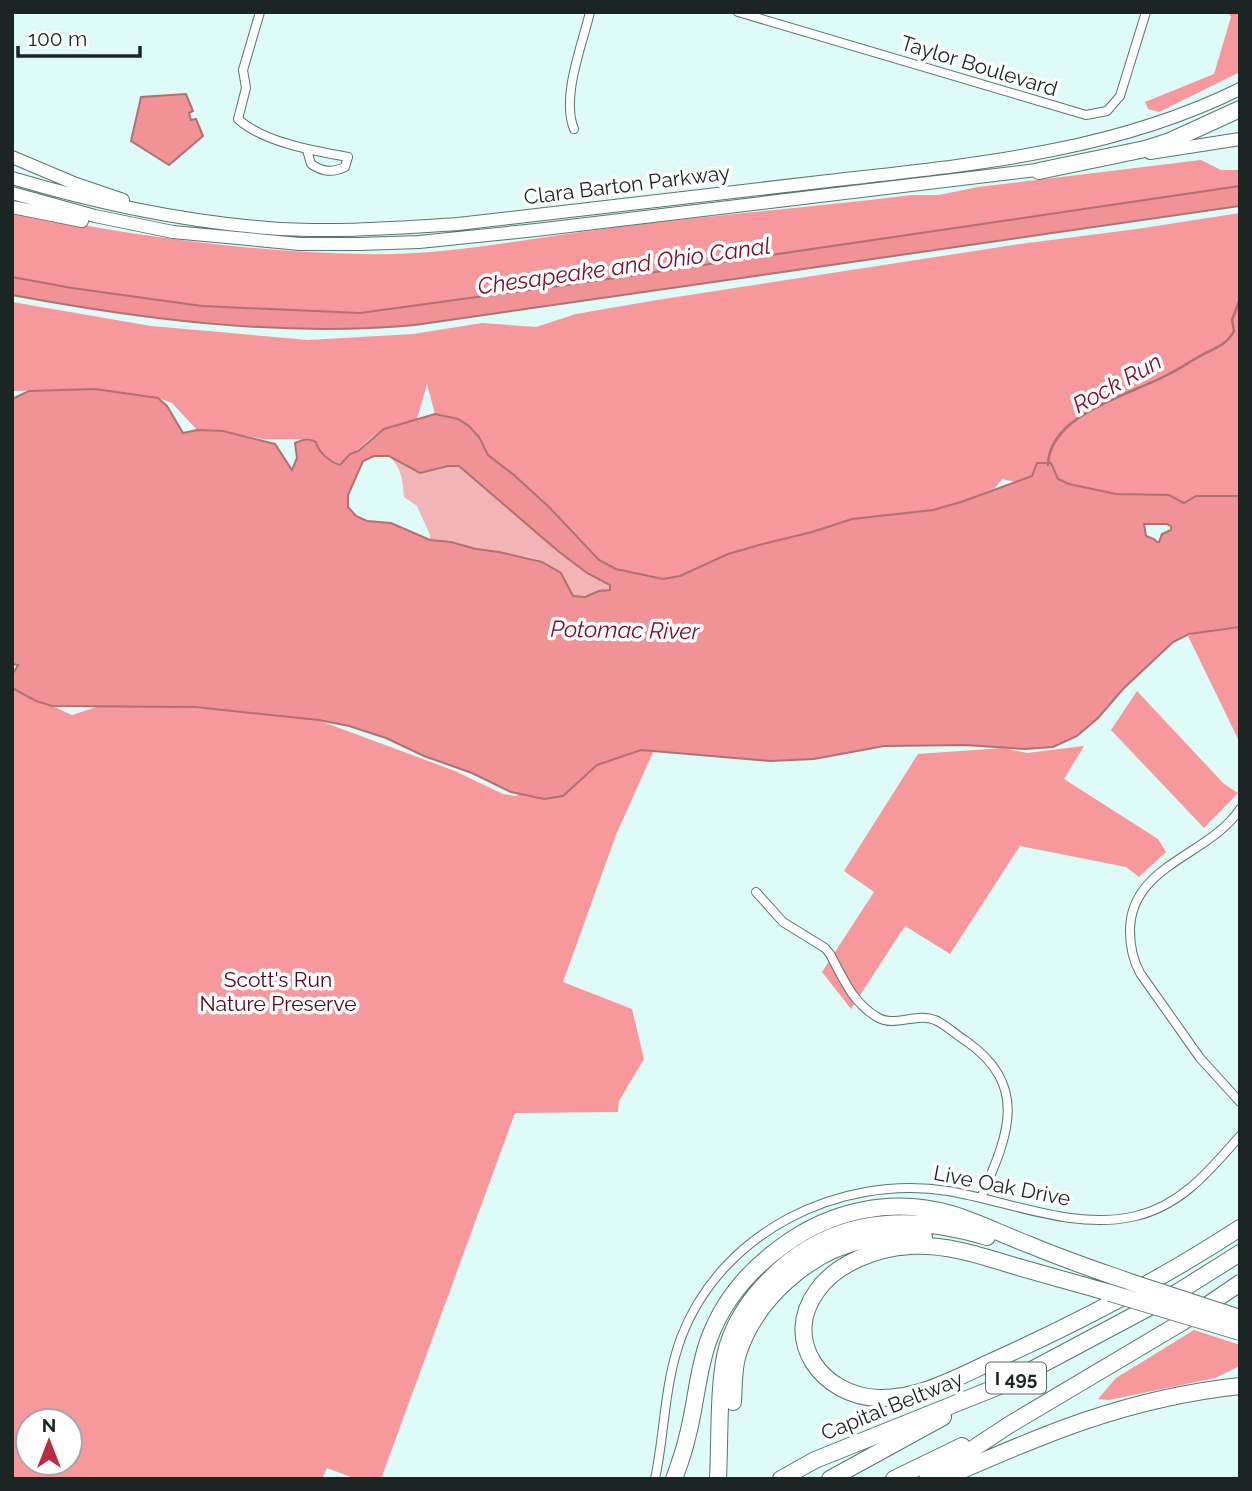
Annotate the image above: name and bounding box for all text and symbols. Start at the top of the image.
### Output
scale bar [18,14,140,58]
text: 100 m [28,26,87,51]
street label: Taylor Boulevard [898,30,1061,101]
street label: Clara Barton Parkway [522,159,732,210]
water label: Chesapeake and Ohio Canal [476,232,772,299]
water label: Rock Run [1067,347,1166,418]
water label: Potomac River [550,615,701,644]
park label: Scott's Run Nature Preserve [199,967,357,1016]
street label: Live Oak Drive [931,1160,1073,1211]
road number: I 495 [986,1362,1046,1394]
street label: Capital Beltway [817,1366,966,1445]
north arrow [14,1407,84,1477]
text: N [42,1414,56,1436]

